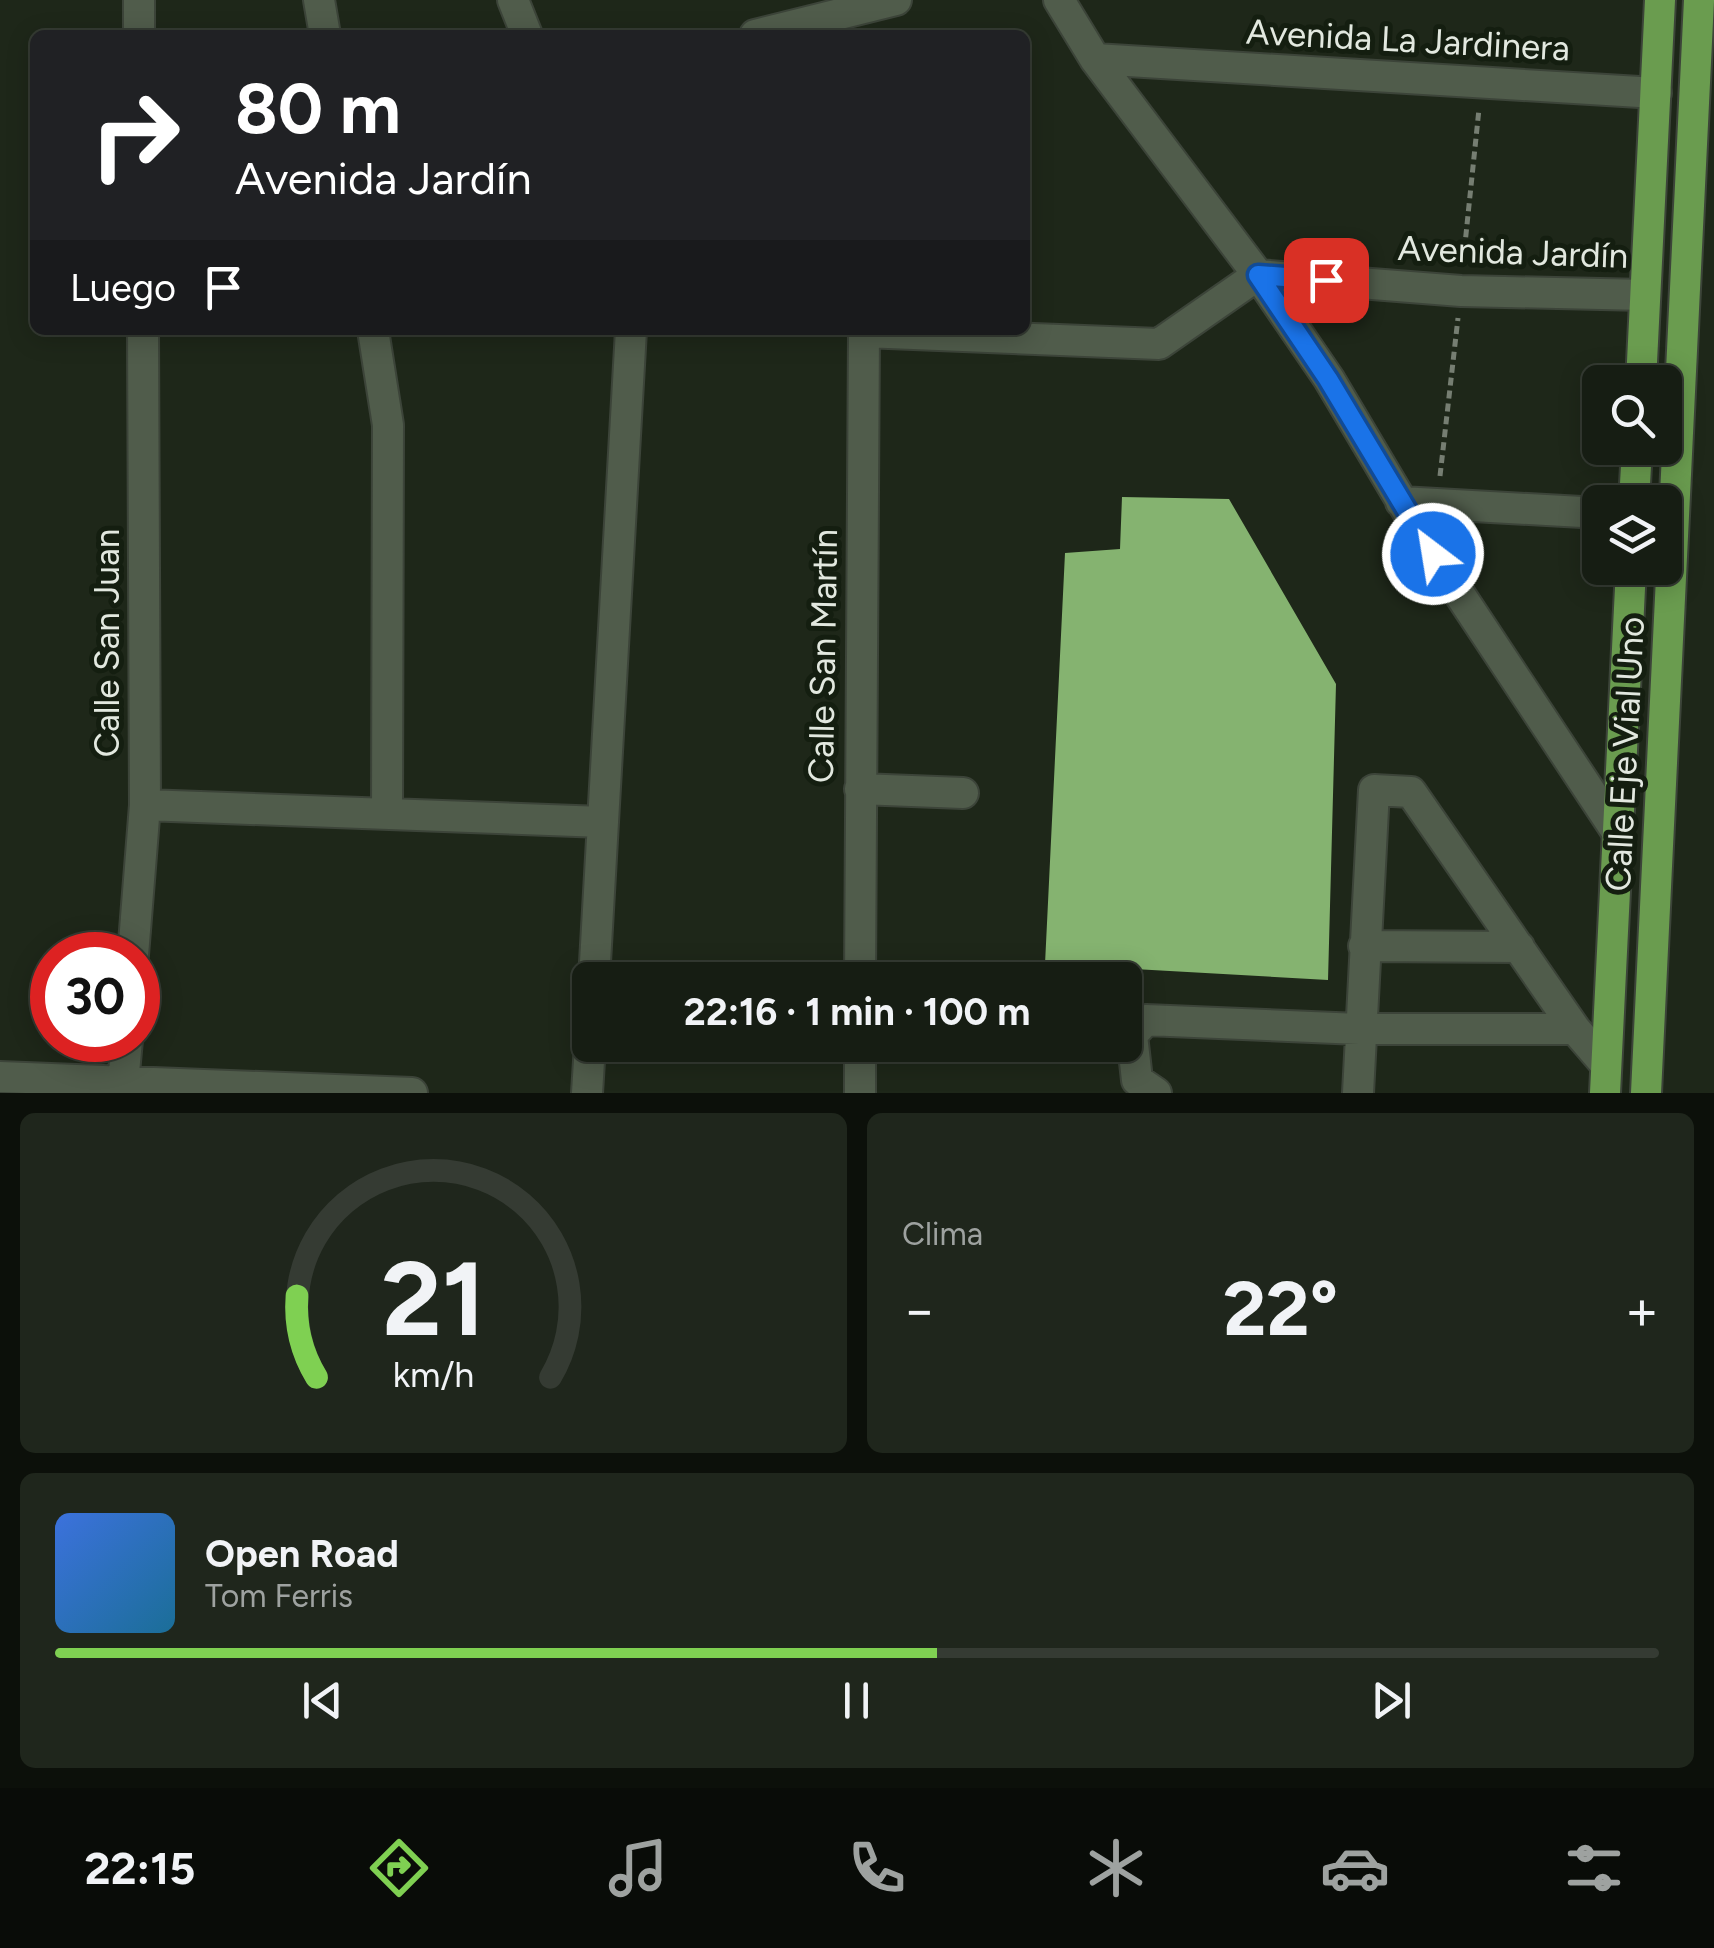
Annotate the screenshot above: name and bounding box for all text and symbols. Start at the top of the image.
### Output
street label: Avenida La Jardinera [1245,11,1571,69]
text: 80 m [235,66,401,151]
icon: right [70,70,200,200]
text: Avenida Jardín [235,151,532,205]
street label: Avenida Jardín [1397,227,1629,277]
pin [1284,238,1369,323]
icon: arrive [1299,253,1354,308]
icon: arrive [196,260,251,315]
text: Luego [70,265,176,311]
map controls [1582,365,1682,585]
button: search [1582,365,1682,465]
button: layers [1582,485,1682,585]
position arrow [1381,502,1485,606]
street label: Calle San Juan [86,529,128,757]
street label: Calle San Martín [800,529,846,783]
street label: Calle Eje Vial Uno [1597,615,1653,893]
speed limit sign: 30 [30,932,160,1062]
text: 22:16 · 1 min · 100 m [684,989,1030,1035]
text: Clima [902,1215,983,1253]
text: 21 [381,1236,486,1361]
text: 22° [1223,1264,1338,1354]
text: − [902,1277,936,1343]
text: + [1625,1277,1659,1343]
text: km/h [393,1353,474,1396]
text: Open Road [205,1531,399,1577]
text: Tom Ferris [205,1577,353,1615]
icon: previous [295,1673,350,1728]
icon: pause [829,1673,884,1728]
icon: next [1364,1673,1419,1728]
icon: directions [364,1833,434,1903]
icon: music [603,1833,673,1903]
icon: phone [842,1833,912,1903]
icon: climate [1081,1833,1151,1903]
icon: car [1320,1833,1390,1903]
icon: filters [1559,1833,1629,1903]
text: 22:15 [85,1841,195,1895]

